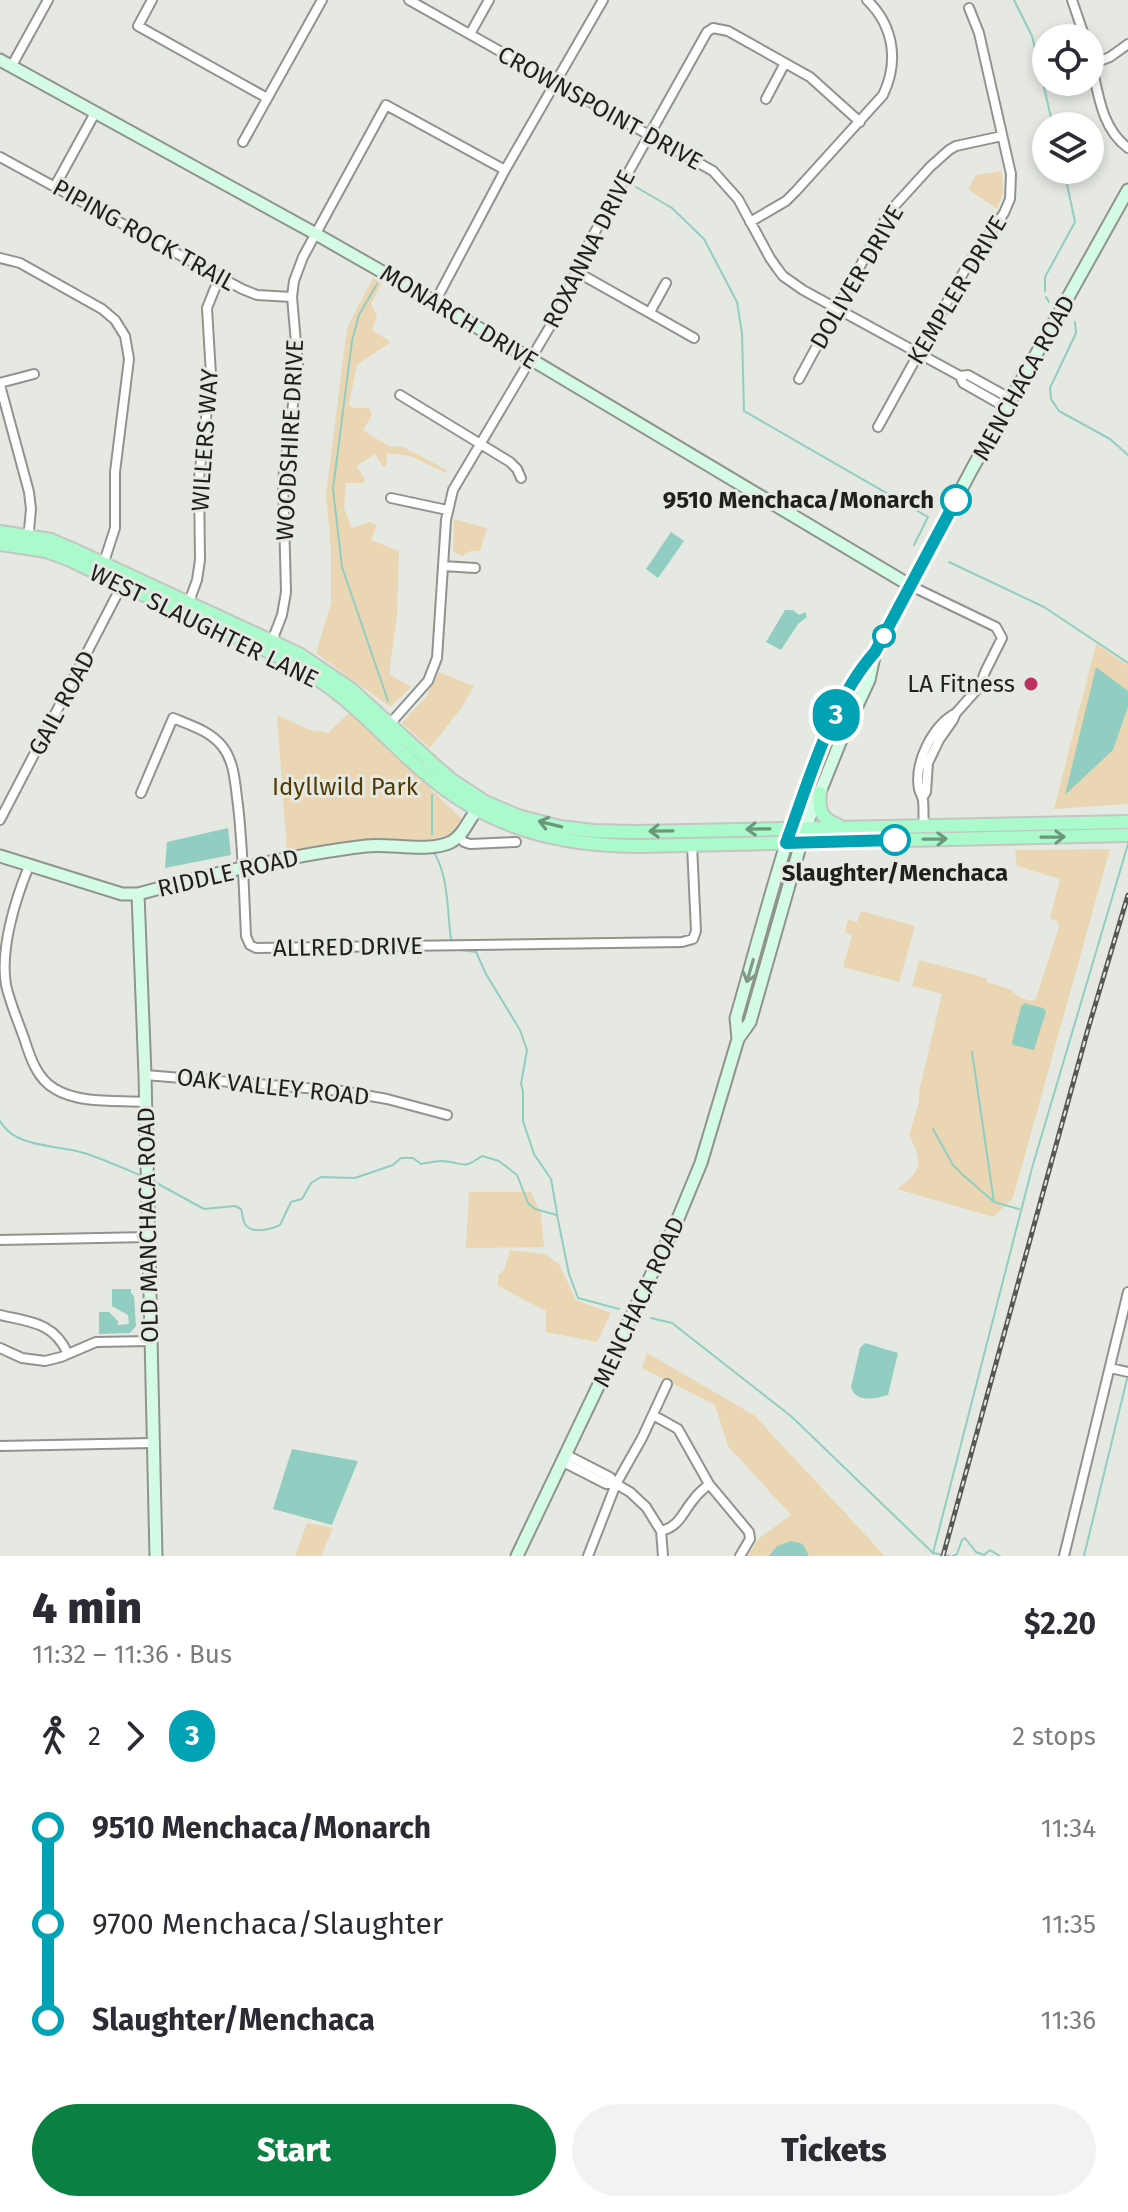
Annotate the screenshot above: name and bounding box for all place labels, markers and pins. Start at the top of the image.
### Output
marker: 9510 Menchaca/Monarch [941,485,971,515]
place label: 9510 Menchaca/Monarch [663,486,934,514]
unlabelled marker [873,625,895,647]
place label: LA Fitness [907,670,1015,698]
marker: LA Fitness [1022,675,1040,693]
marker: Slaughter/Menchaca [880,825,910,855]
place label: Slaughter/Menchaca [782,859,1008,887]

